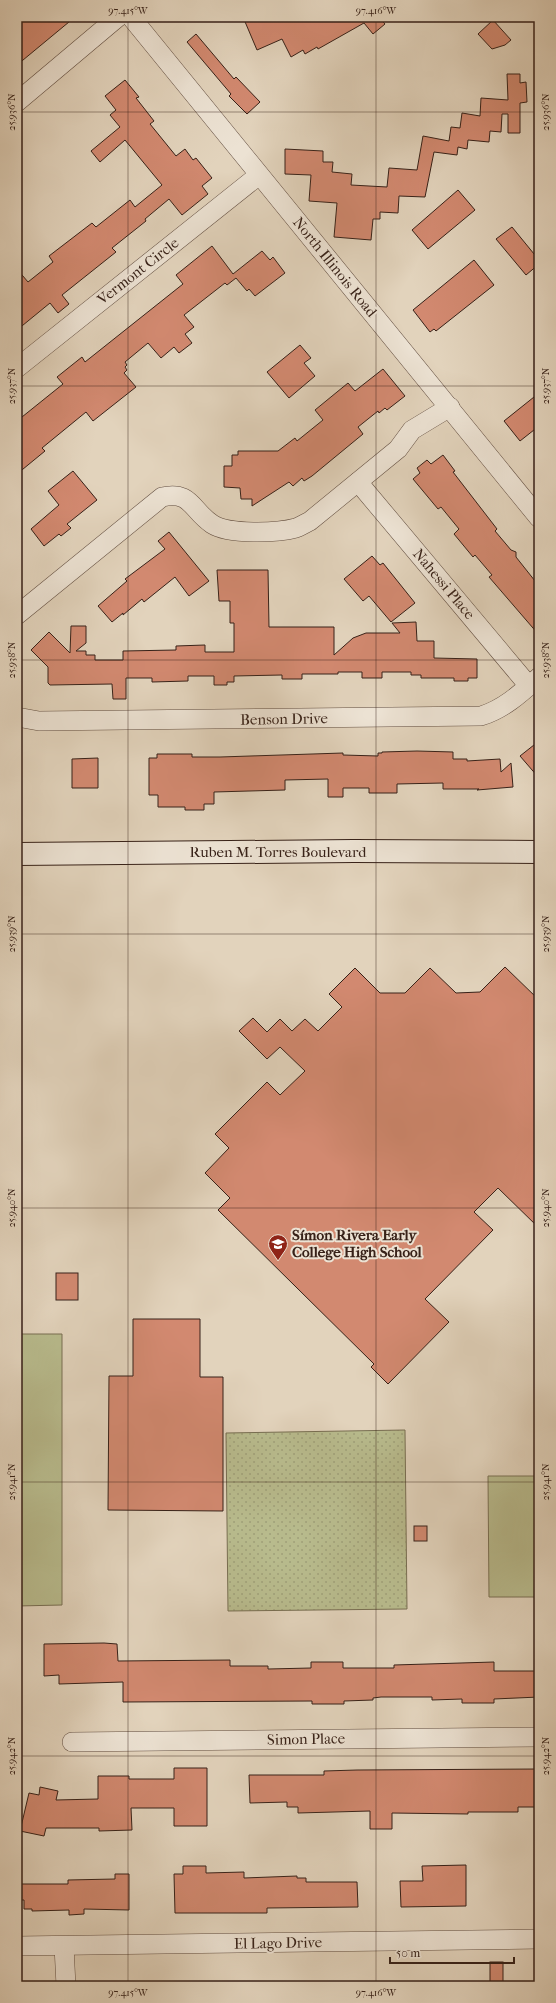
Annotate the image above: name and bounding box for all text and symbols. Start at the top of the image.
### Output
text: 97.415°W [108,5,149,17]
text: 97.416°W [356,5,397,17]
text: 25.936°N [6,93,18,131]
text: 25.936°N [540,93,552,131]
street label: North Illinois Road [289,213,381,321]
street label: Vermont Circle [93,233,183,309]
text: 25.937°N [6,367,18,404]
text: 25.937°N [540,367,552,404]
street label: Nahessi Place [409,545,479,623]
text: 25.938°N [6,641,18,678]
text: 25.938°N [540,641,552,678]
street label: Benson Drive [240,709,328,729]
street label: Ruben M. Torres Boulevard [190,843,367,861]
text: 25.939°N [6,915,18,953]
text: 25.939°N [540,915,552,953]
text: 25.940°N [6,1188,18,1228]
text: 25.940°N [540,1188,552,1228]
place label: Símon Rivera Early College High School [292,1226,422,1261]
school or university icon: Símon Rivera Early College High School [267,1233,289,1261]
text: 25.941°N [6,1463,18,1501]
text: 25.941°N [540,1463,552,1501]
street label: Simon Place [267,1729,346,1749]
text: 25.942°N [6,1736,18,1775]
text: 25.942°N [540,1736,552,1775]
street label: El Lago Drive [234,1933,323,1953]
scale bar [390,1939,514,1965]
text: 50 m [396,1946,420,1960]
text: 97.415°W [108,1987,149,1999]
text: 97.416°W [356,1987,397,1999]

